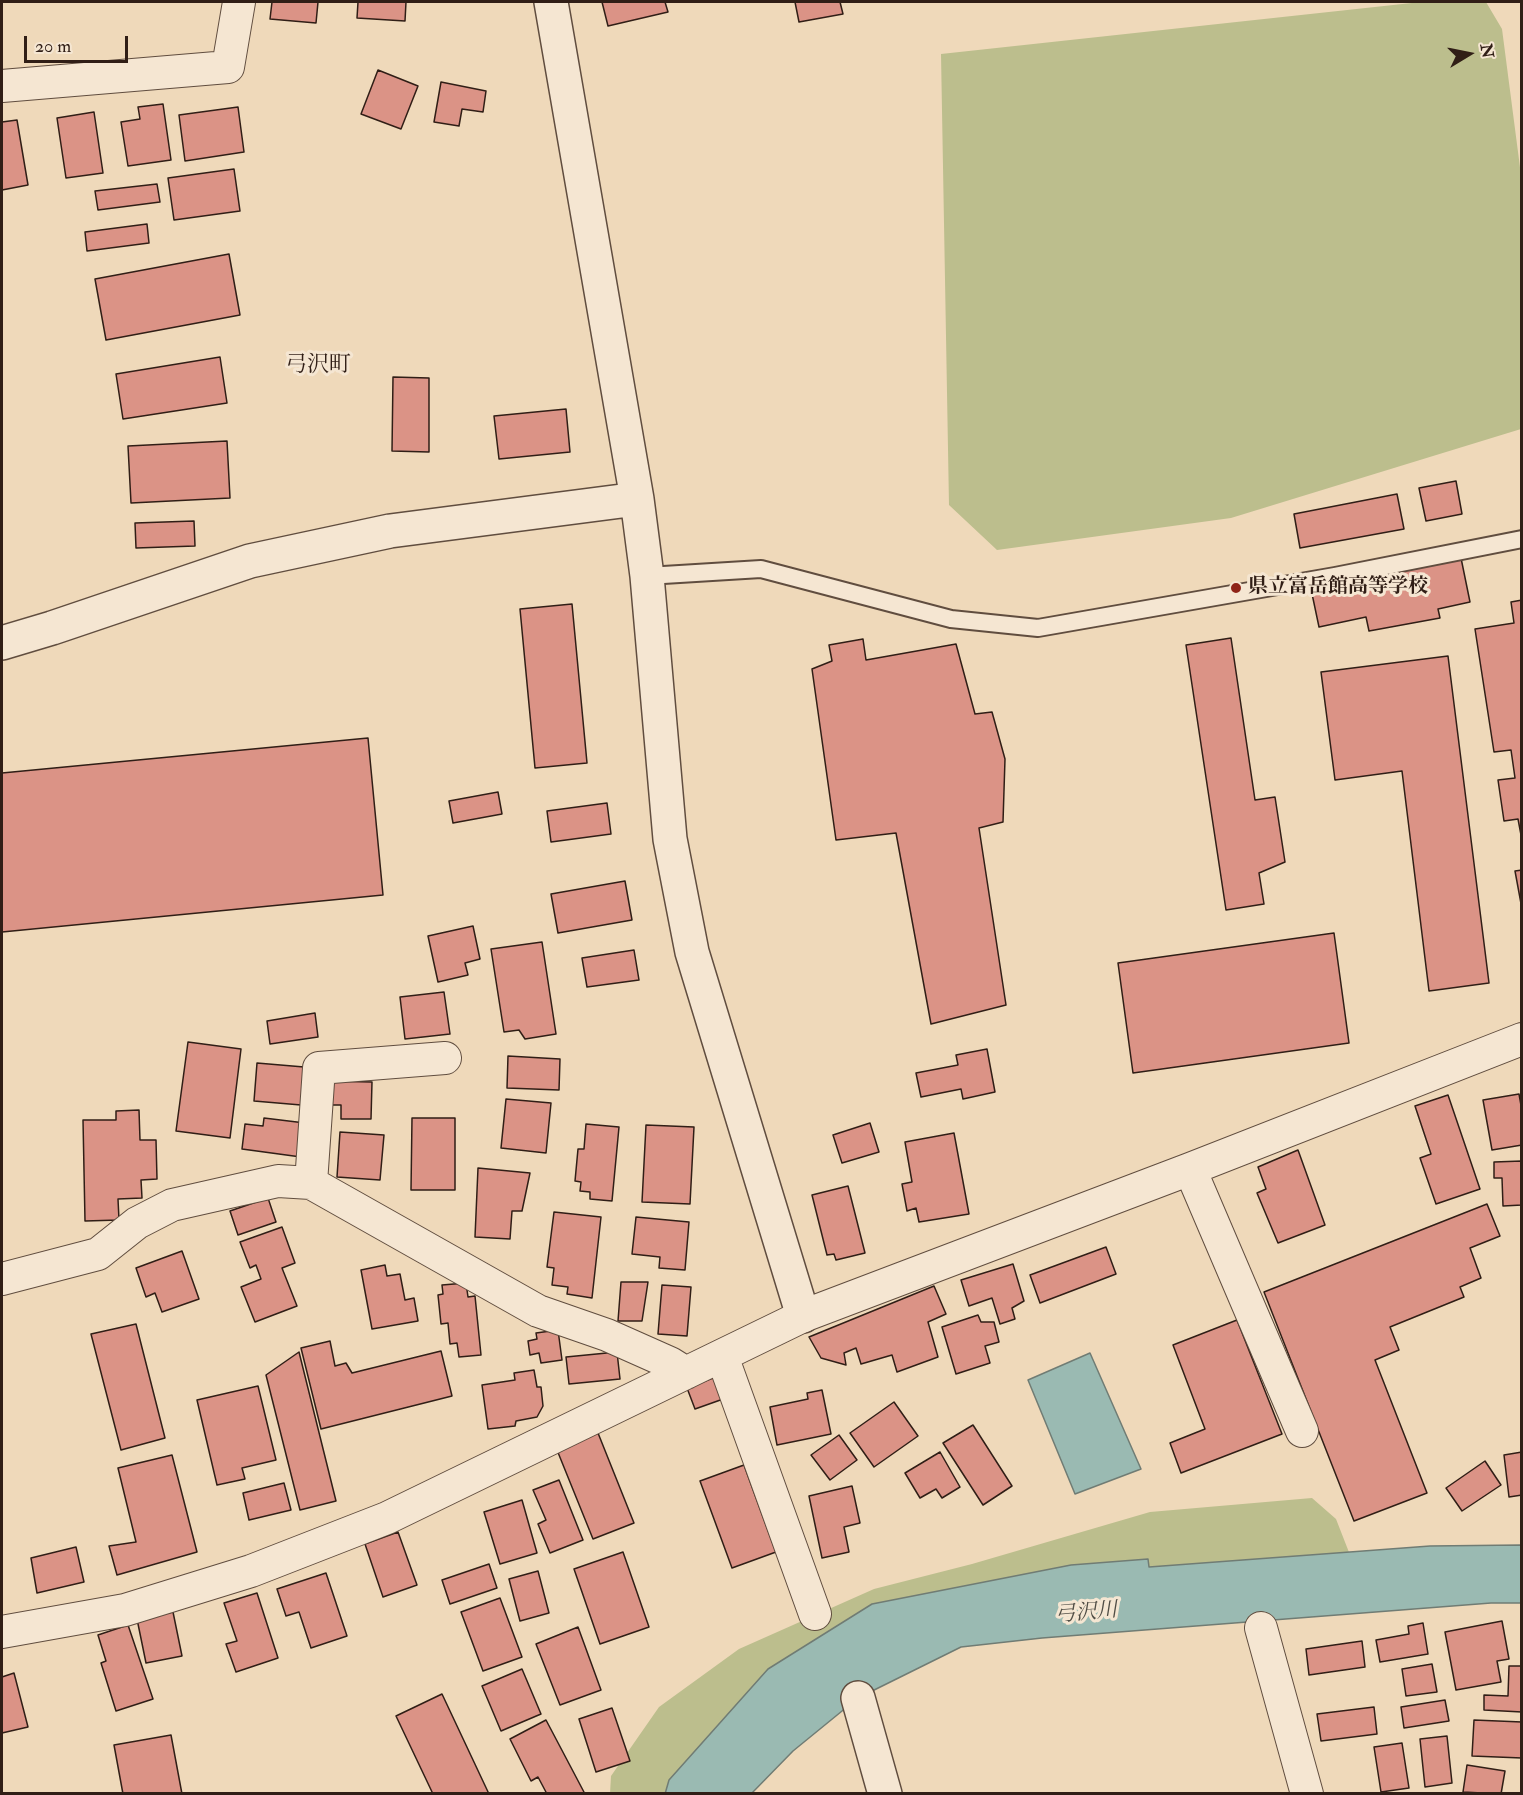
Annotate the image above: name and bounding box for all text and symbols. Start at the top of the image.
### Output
scale bar [27,24,130,62]
north arrow [1439,24,1499,84]
text: 20 m [35,35,71,58]
text: N [1476,42,1498,60]
district label: 弓沢町 [285,353,351,379]
place label: 県立富岳館高等学校 [1248,576,1428,600]
marker: 県立富岳館高等学校 [1229,581,1243,595]
water label: 弓沢川 [1054,1599,1118,1629]

